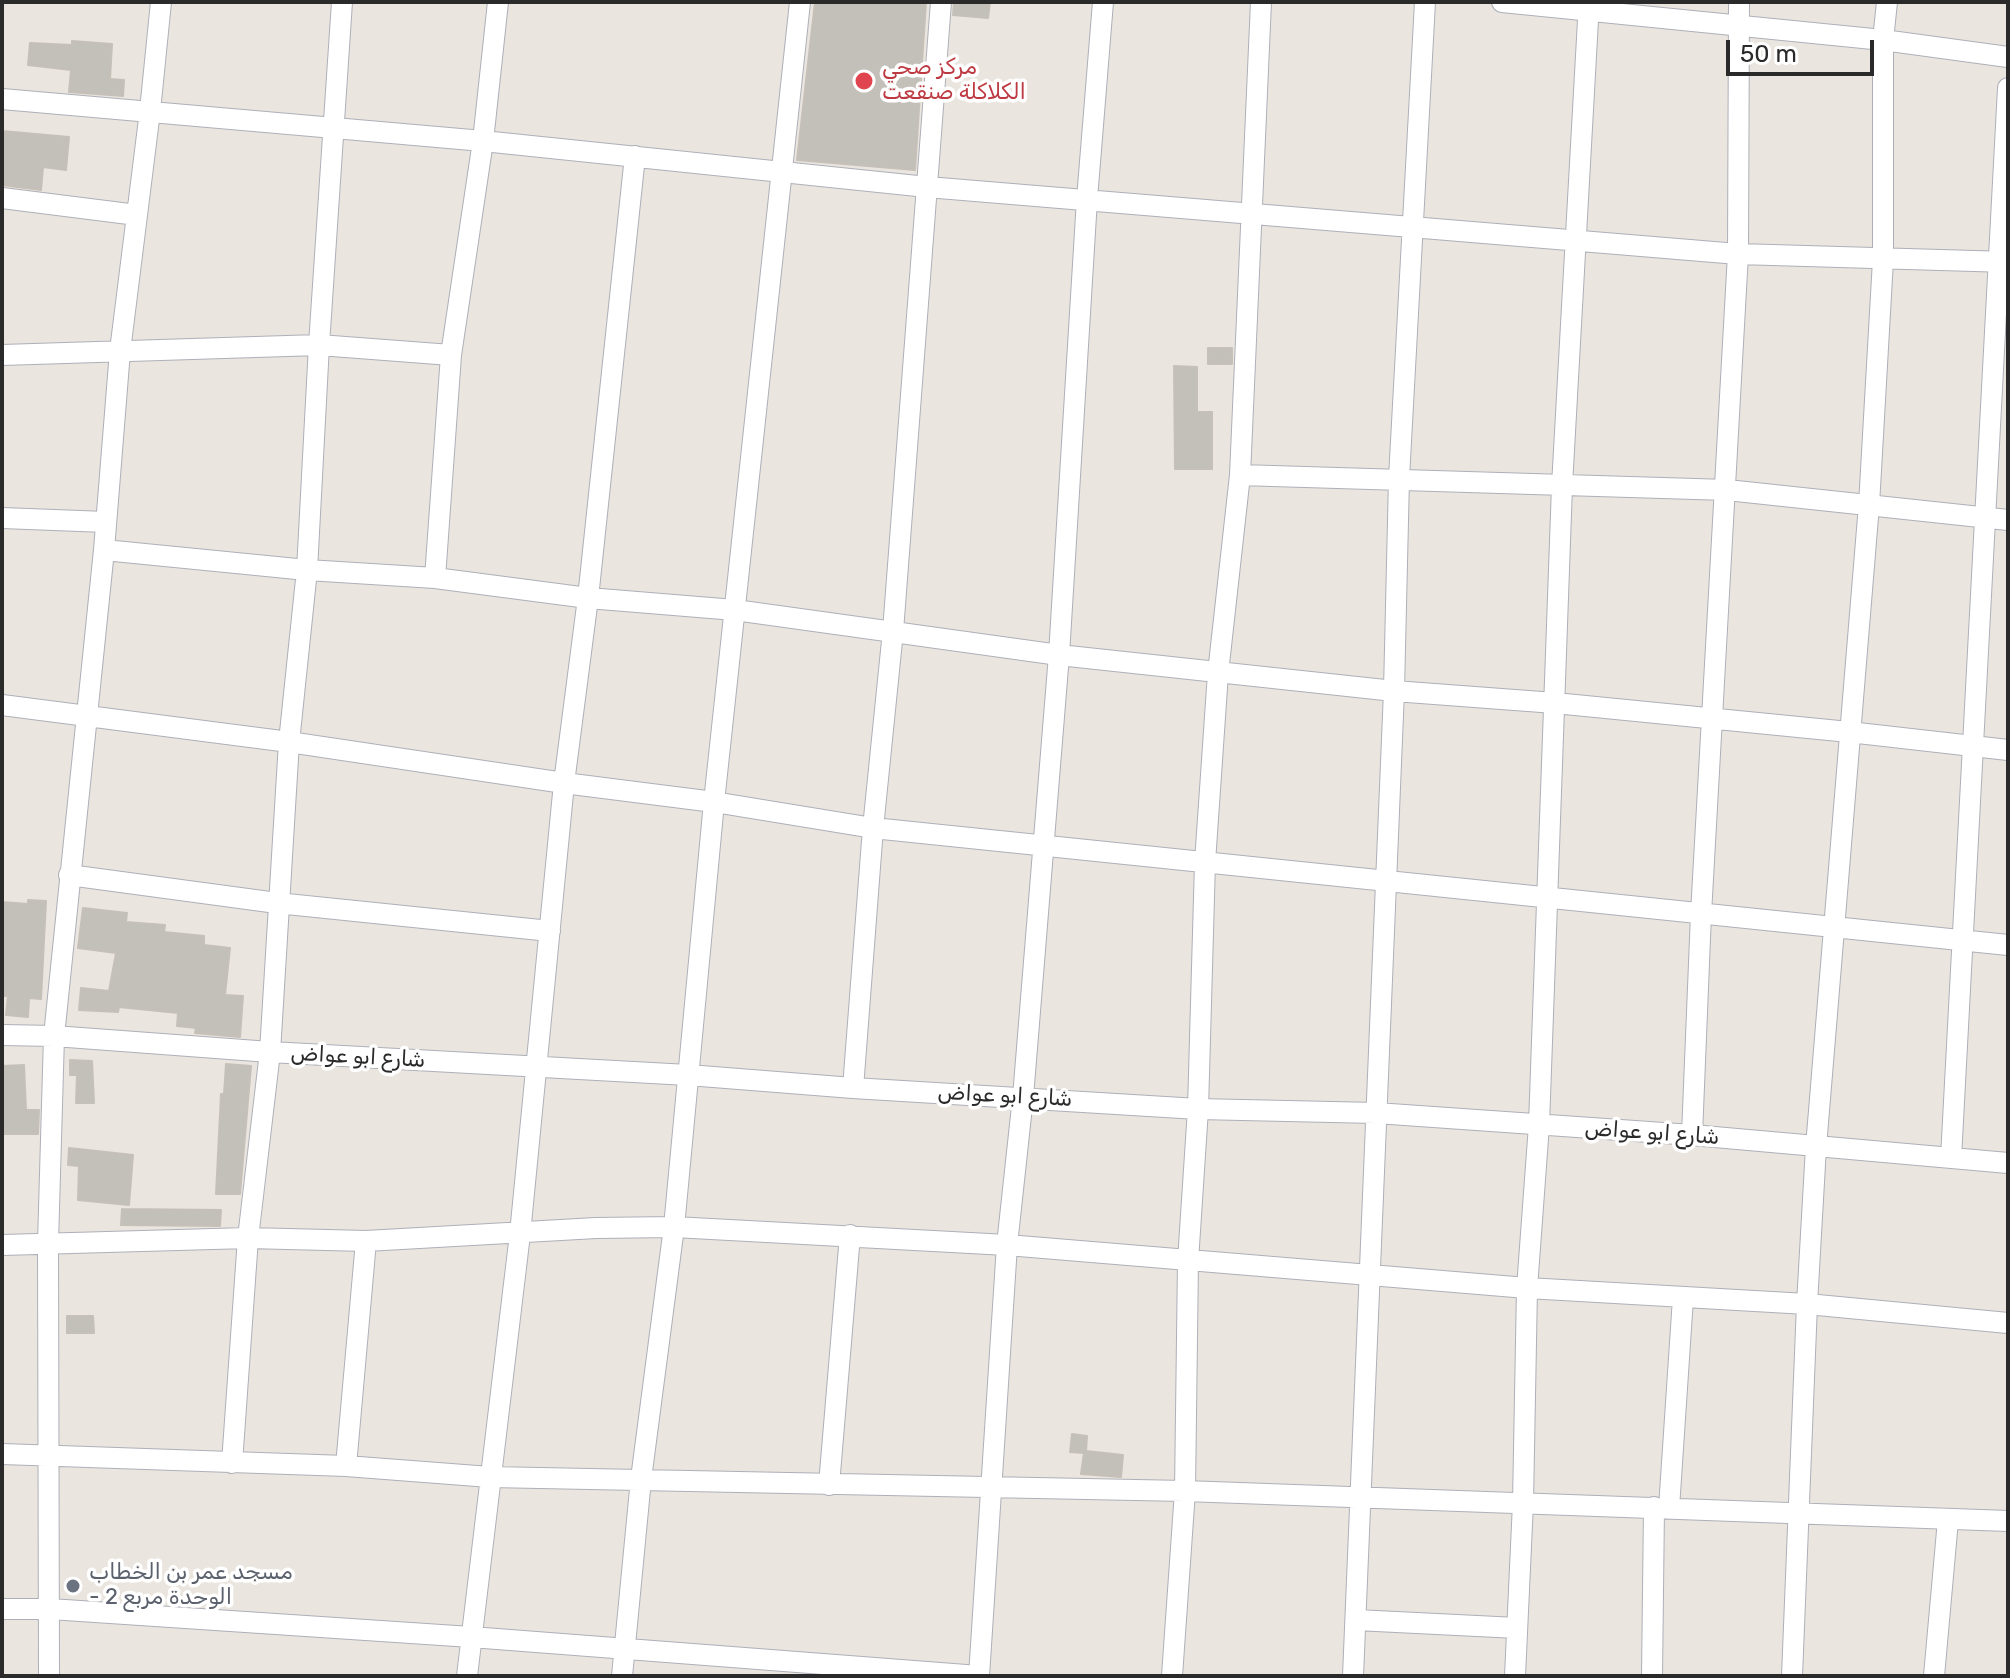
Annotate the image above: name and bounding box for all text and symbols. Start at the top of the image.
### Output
scale bar [1730,24,1878,74]
text: 50 m [1740,40,1797,68]
place label: مركز صحي الكلاكلة صنقعت [882,55,1026,106]
marker: مركز صحي الكلاكلة صنقعت [853,70,875,92]
street label: شارع ابو عواض [290,1040,426,1074]
street label: شارع ابو عواض [937,1079,1073,1113]
street label: شارع ابو عواض [1584,1115,1720,1151]
place label: مسجد عمر بن الخطاب - الوحدة مربع 2 [89,1560,293,1612]
marker: مسجد عمر بن الخطاب - الوحدة مربع 2 [64,1577,82,1595]

